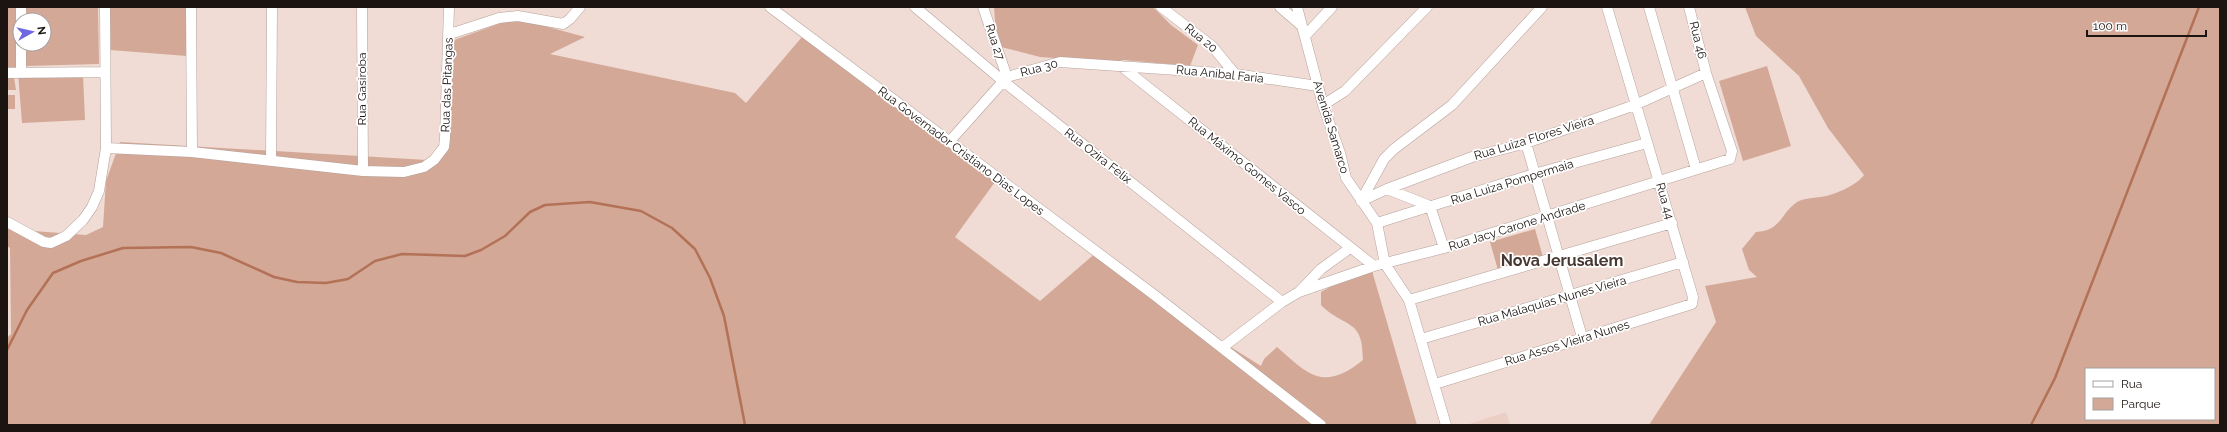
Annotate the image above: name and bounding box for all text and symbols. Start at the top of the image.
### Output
north arrow [12,12,52,52]
scale bar [2087,12,2206,38]
text: 100 m [2093,19,2127,33]
street label: Rua 46 [1687,20,1709,60]
street label: Rua 20 [1182,21,1220,55]
street label: Rua 27 [983,22,1008,62]
text: N [34,26,48,36]
street label: Rua das Pitangas [438,37,456,133]
street label: Rua Gasiroba [355,52,369,126]
street label: Rua 30 [1019,56,1059,80]
street label: Rua Anibal Faria [1176,62,1264,86]
street label: Avenida Samarco [1310,79,1352,175]
street label: Rua Governador Cristiano Dias Lopes [875,84,1047,218]
street label: Rua Luiza Flores Vieira [1472,113,1596,163]
street label: Rua Máximo Gomes Vasco [1185,114,1309,218]
street label: Rua Ozira Felix [1062,125,1134,187]
street label: Rua Luiza Pompermaia [1449,157,1575,207]
street label: Rua 44 [1653,181,1677,221]
street label: Rua Jacy Carone Andrade [1447,198,1587,254]
district label: Nova Jerusalem [1501,251,1623,270]
street label: Rua Malaquias Nunes Vieira [1476,273,1628,329]
street label: Rua Assos Vieira Nunes [1503,317,1631,369]
legend [2085,368,2215,420]
text: Rua [2121,377,2142,391]
text: Parque [2121,397,2161,411]

